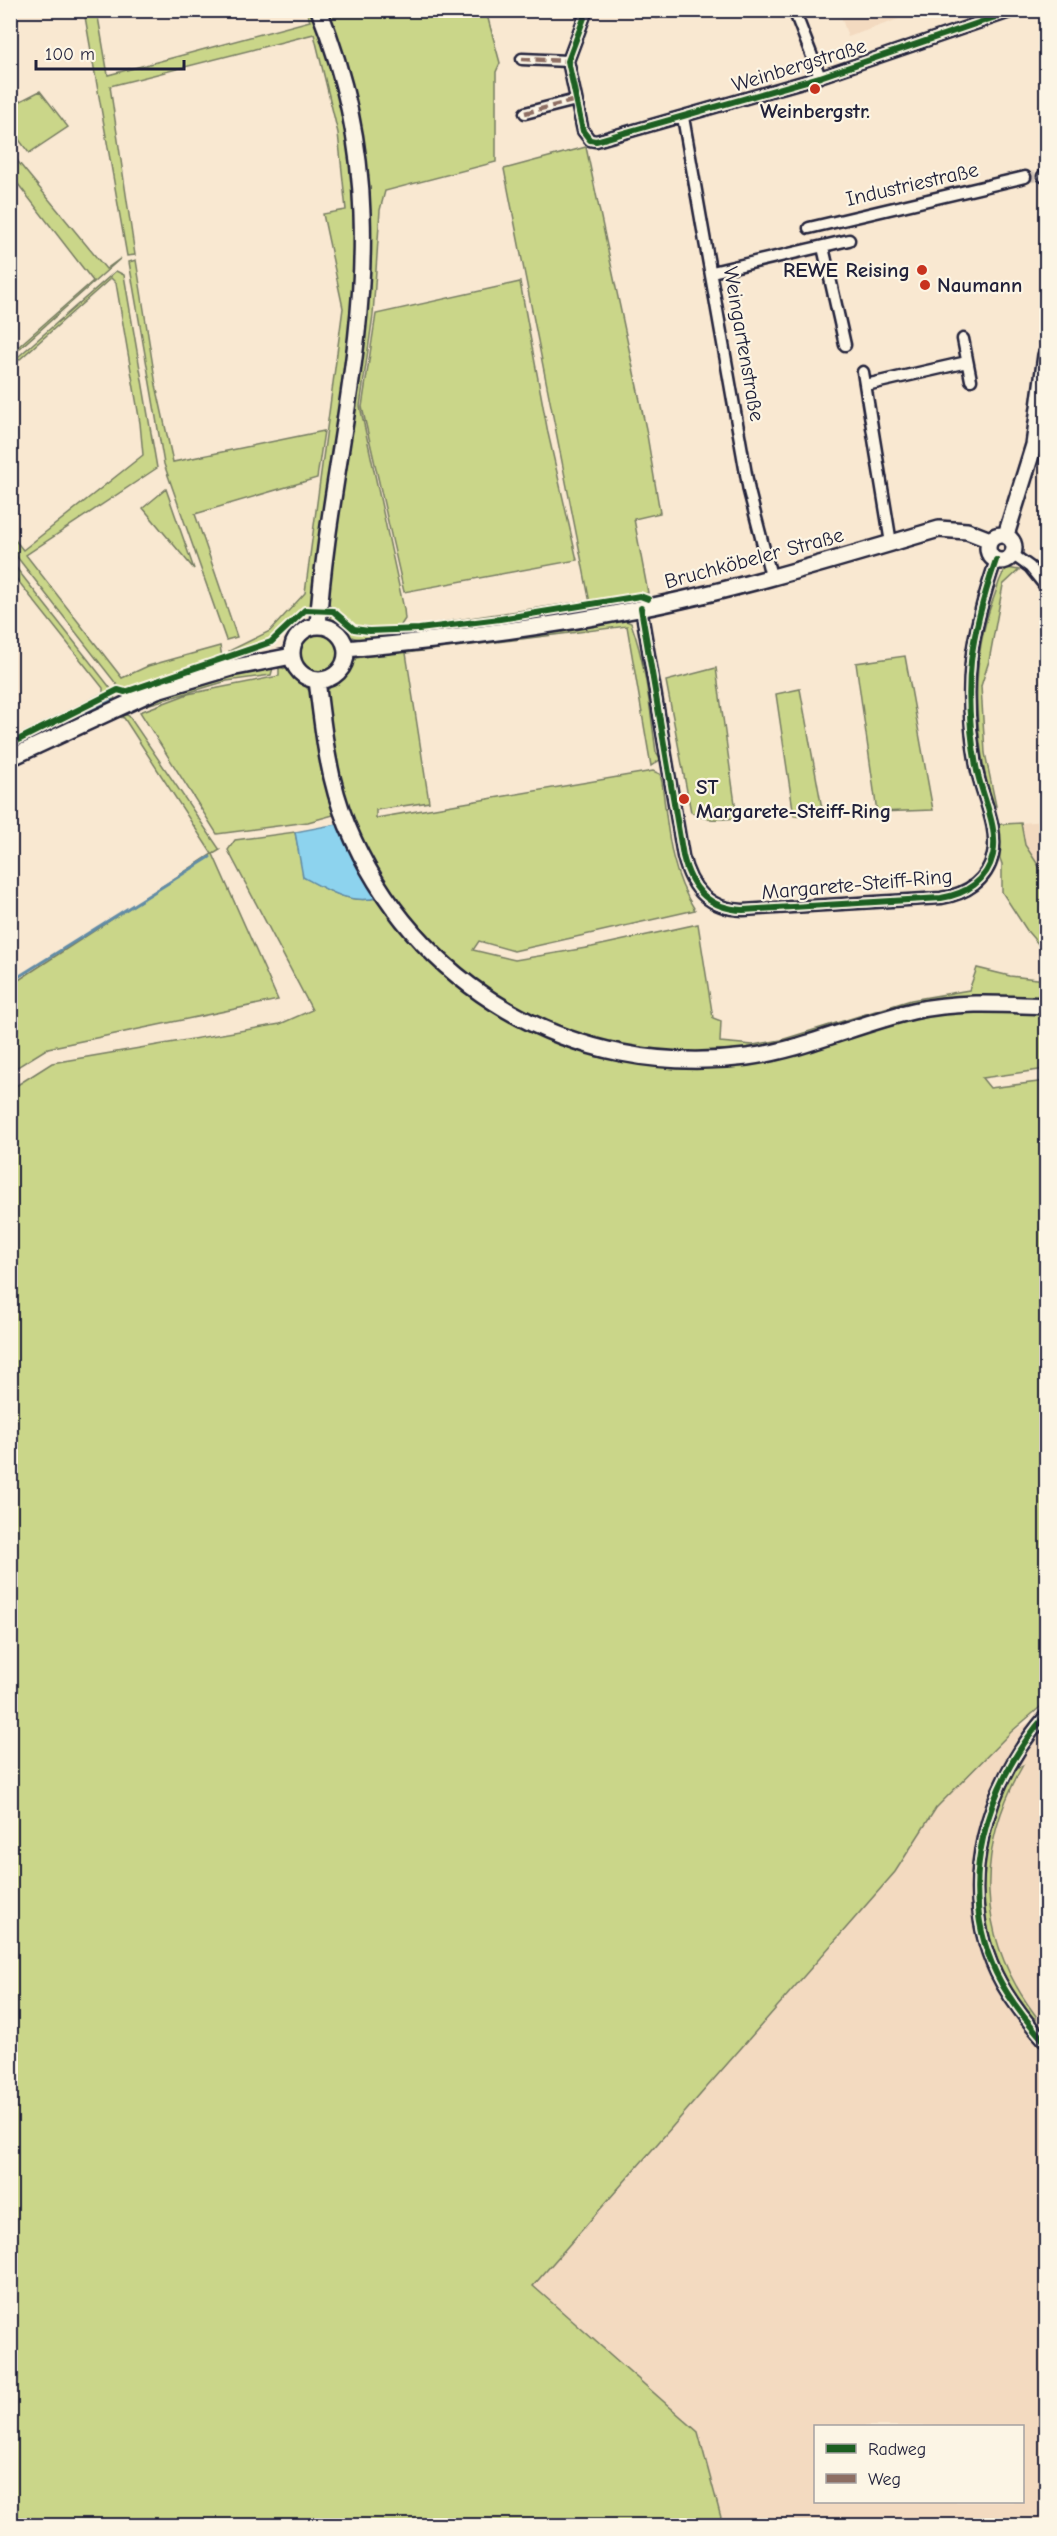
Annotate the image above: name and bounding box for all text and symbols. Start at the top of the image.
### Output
scale bar [36,33,184,71]
street label: Weinbergstraße [729,33,869,97]
text: 100 m [45,44,95,65]
marker: Weinbergstr. [808,82,822,96]
place label: Weinbergstr. [760,99,870,123]
street label: Industriestraße [843,157,981,211]
place label: REWE Reising [783,258,910,282]
marker: REWE Reising [915,263,929,277]
street label: Weingartenstraße [719,265,769,423]
place label: Naumann [937,273,1022,297]
marker: Naumann [918,278,932,292]
street label: Bruchköbeler Straße [662,523,846,593]
place label: ST Margarete-Steiff-Ring [696,775,891,823]
marker: ST Margarete-Steiff-Ring [677,792,691,806]
street label: Margarete-Steiff-Ring [760,864,954,904]
legend [814,2425,1024,2503]
text: Radweg [868,2439,926,2460]
text: Weg [868,2469,901,2490]

